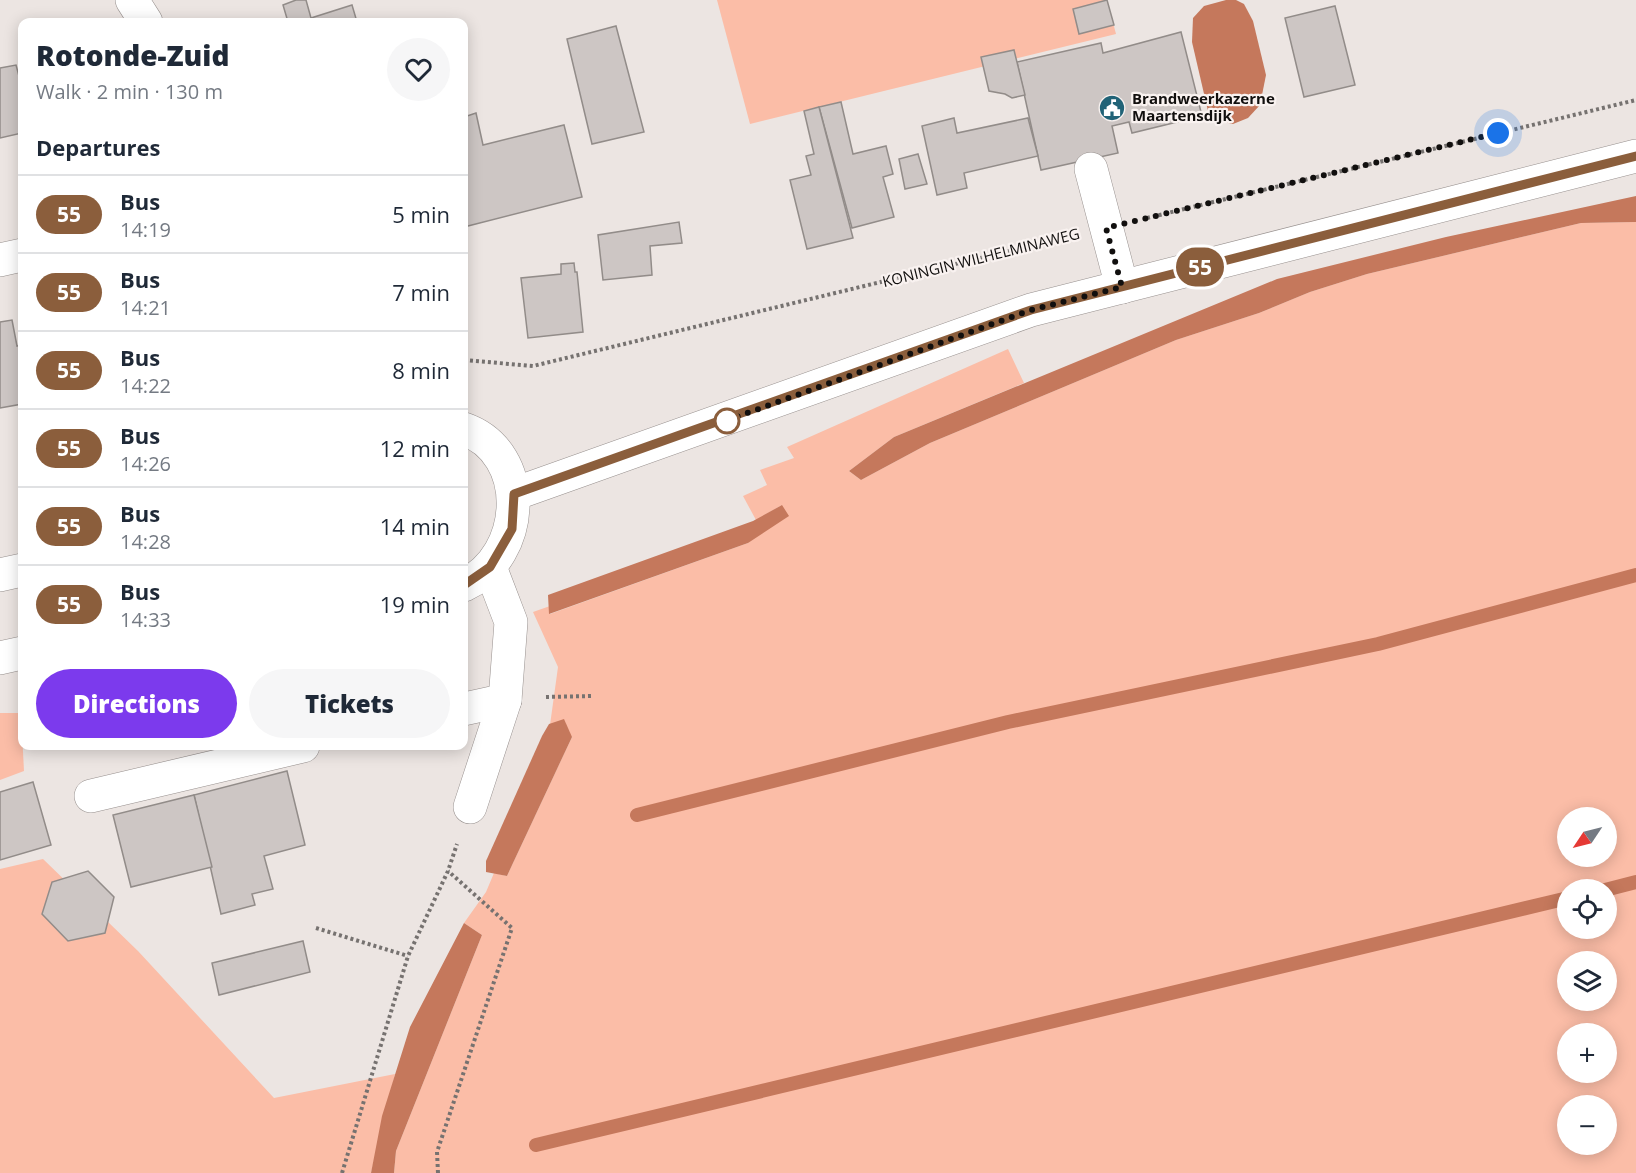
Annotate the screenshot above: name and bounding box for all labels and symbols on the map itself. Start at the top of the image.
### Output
place label: Brandweerkazerne Maartensdijk [1132,88,1275,125]
public building icon: Brandweerkazerne Maartensdijk [1097,93,1127,123]
your location [1483,118,1513,148]
street label: KONINGIN WILHELMINAWEG [880,223,1081,291]
line badge: 55 [1173,248,1227,286]
unlabelled marker [714,408,740,434]
north arrow [1557,807,1617,867]

